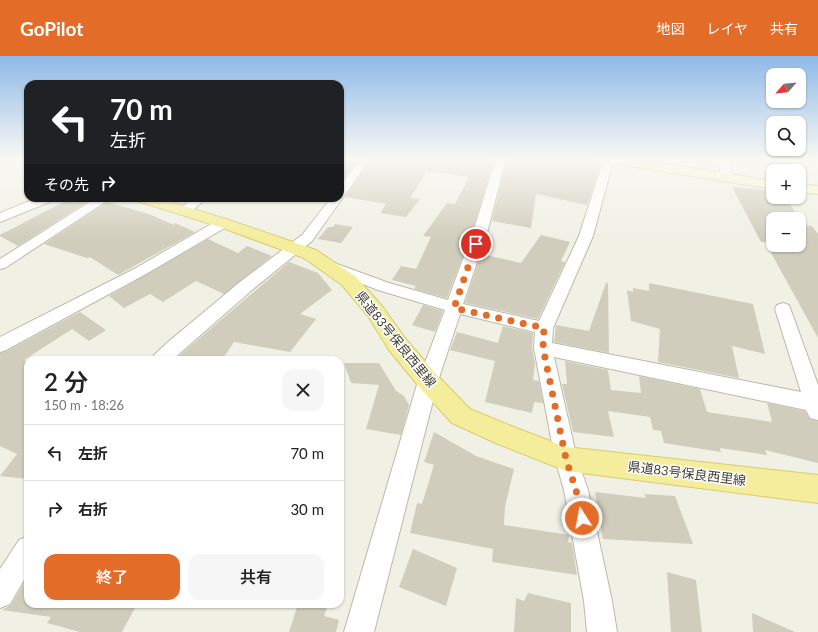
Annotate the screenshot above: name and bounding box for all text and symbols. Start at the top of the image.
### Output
text: GoPilot [20,17,83,40]
text: 地図 [656,20,684,37]
text: レイヤ [706,20,748,37]
text: 共有 [770,20,798,37]
north arrow [766,68,806,108]
map controls [766,68,806,252]
text: 70 m [110,92,173,126]
icon: left [44,96,96,148]
button: search [766,116,806,156]
text: 左折 [110,129,146,151]
button: + [766,164,806,204]
icon: right [97,172,119,194]
text: その先 [44,175,89,193]
button: − [766,212,806,252]
pin [459,227,493,261]
icon: arrive [465,233,487,255]
street label: 県道83号保良西里線 [352,288,440,390]
text: 2 分 [44,367,88,396]
button: close [282,369,324,411]
text: 150 m · 18:26 [44,397,124,413]
icon: left [44,442,66,464]
text: 左折 [78,444,108,462]
text: 70 m [290,444,324,462]
street label: 県道83号保良西里線 [627,458,747,488]
position arrow [561,497,603,539]
icon: right [44,498,66,520]
text: 右折 [78,500,108,518]
text: 30 m [290,500,324,518]
button: 終了 [44,554,180,600]
button: 共有 [188,554,324,600]

